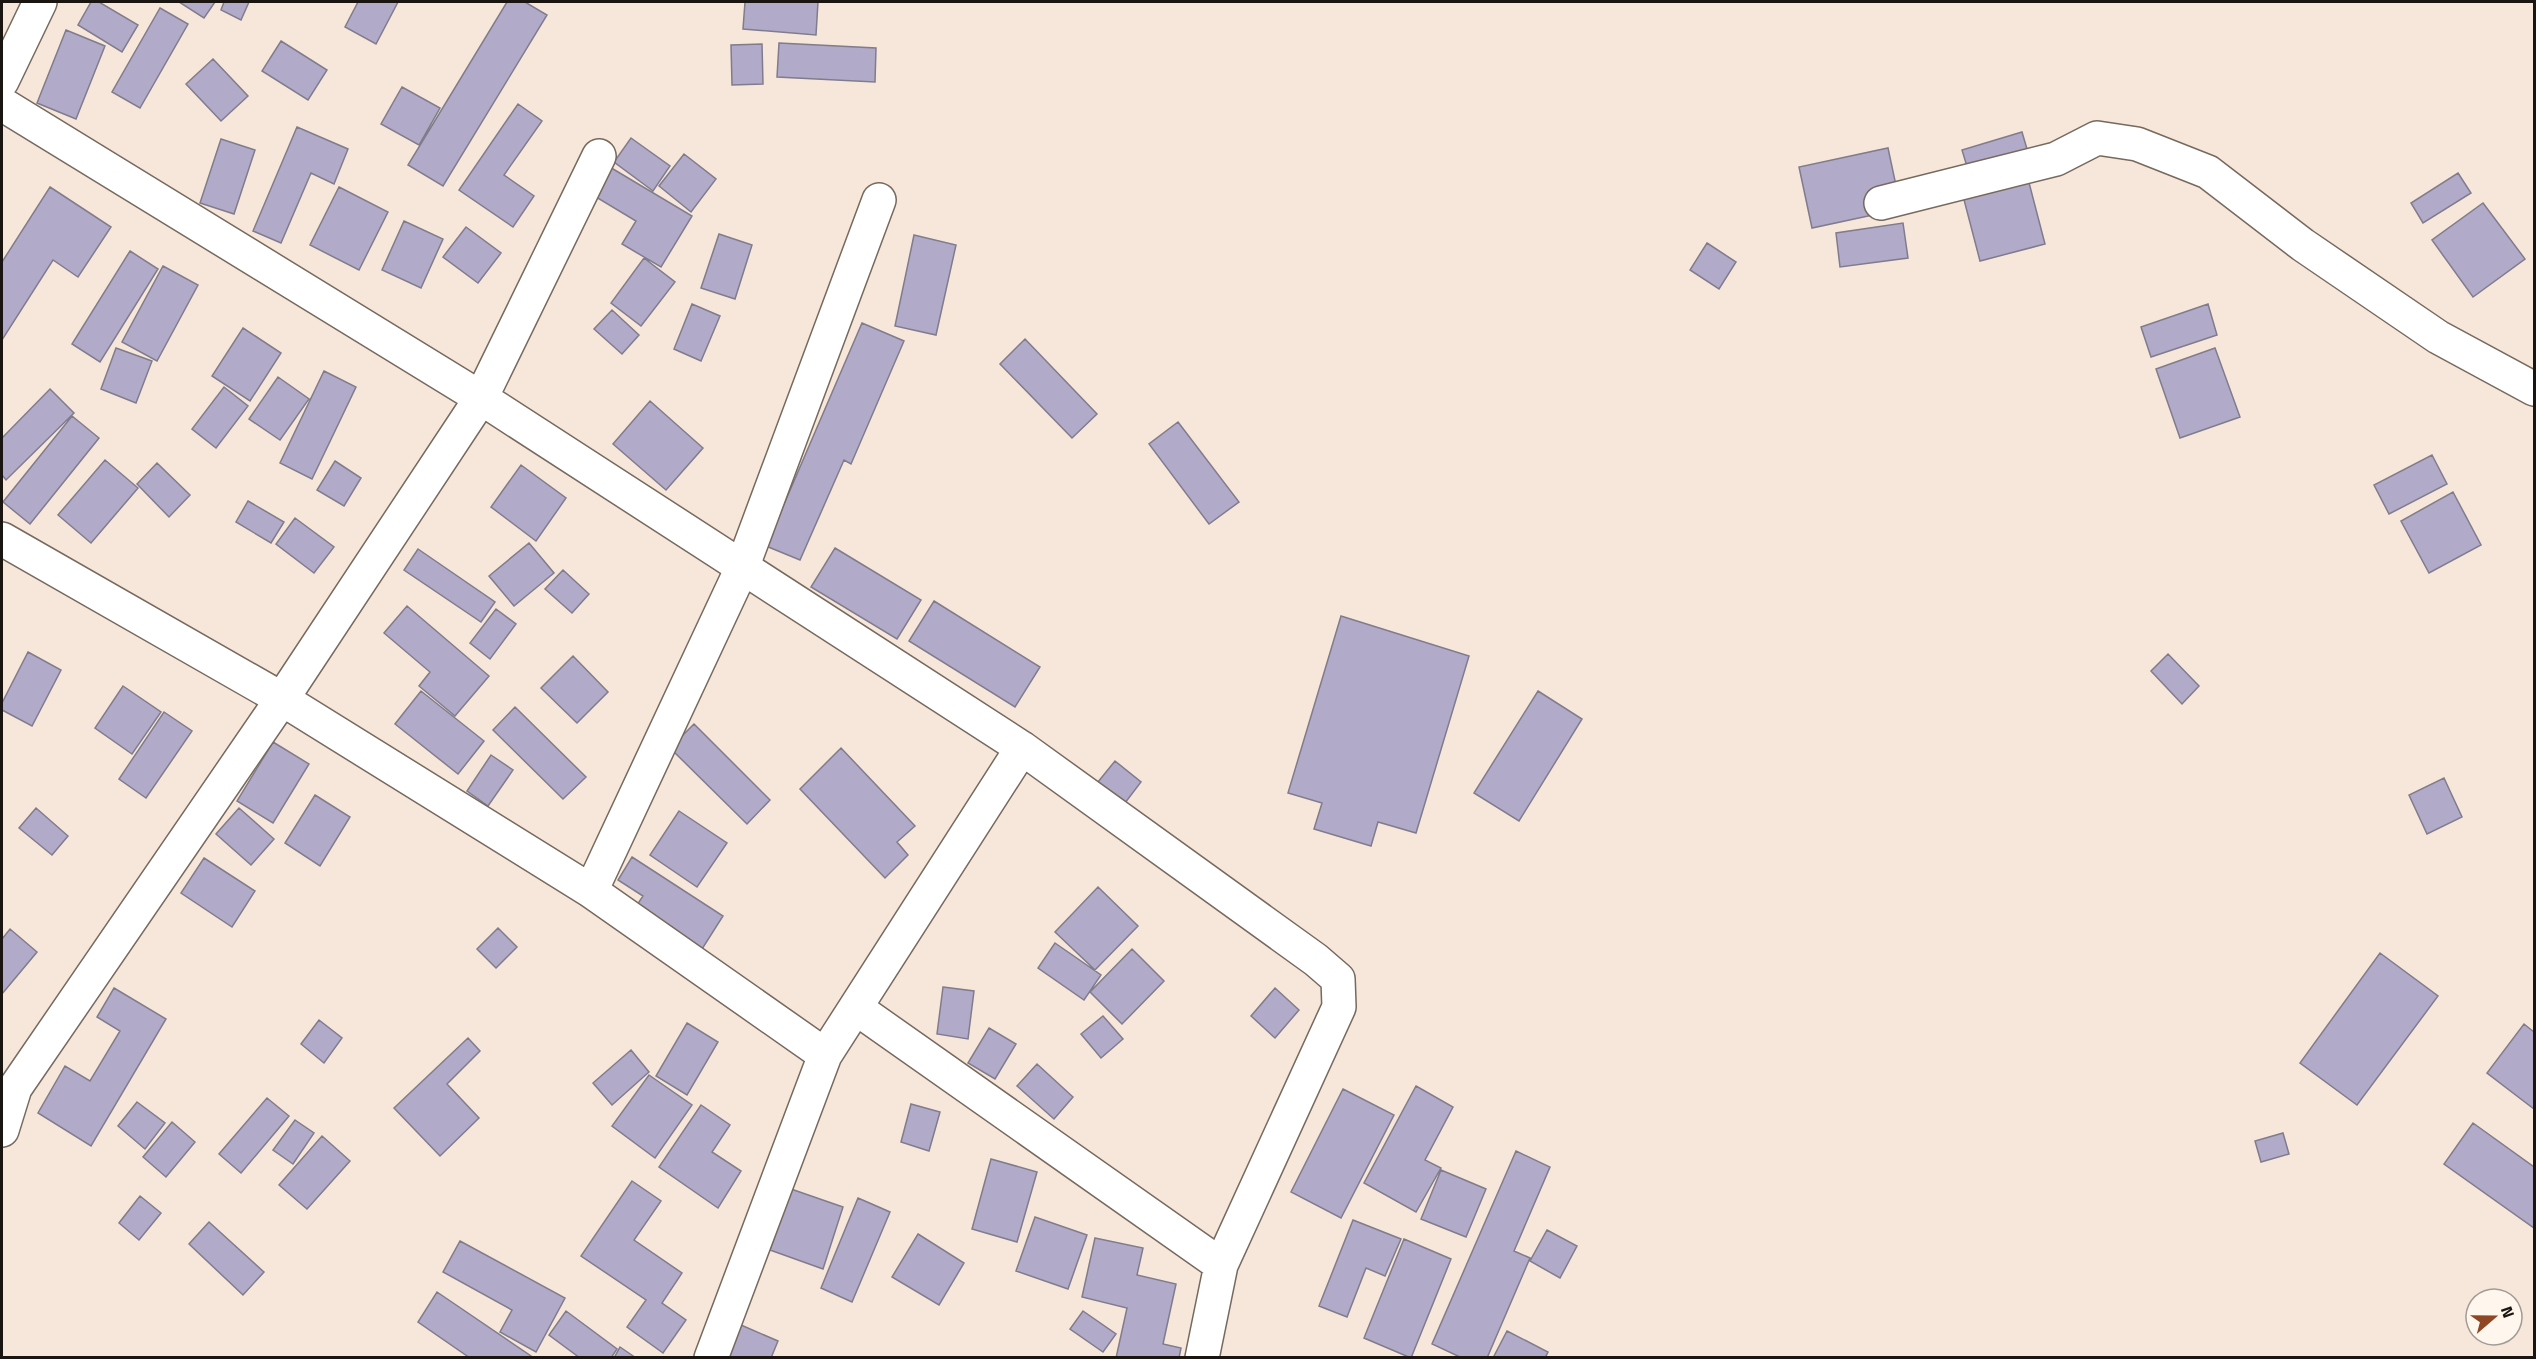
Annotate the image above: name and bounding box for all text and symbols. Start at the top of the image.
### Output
north arrow [2464,1287,2524,1347]
text: N [2495,1303,2521,1321]

